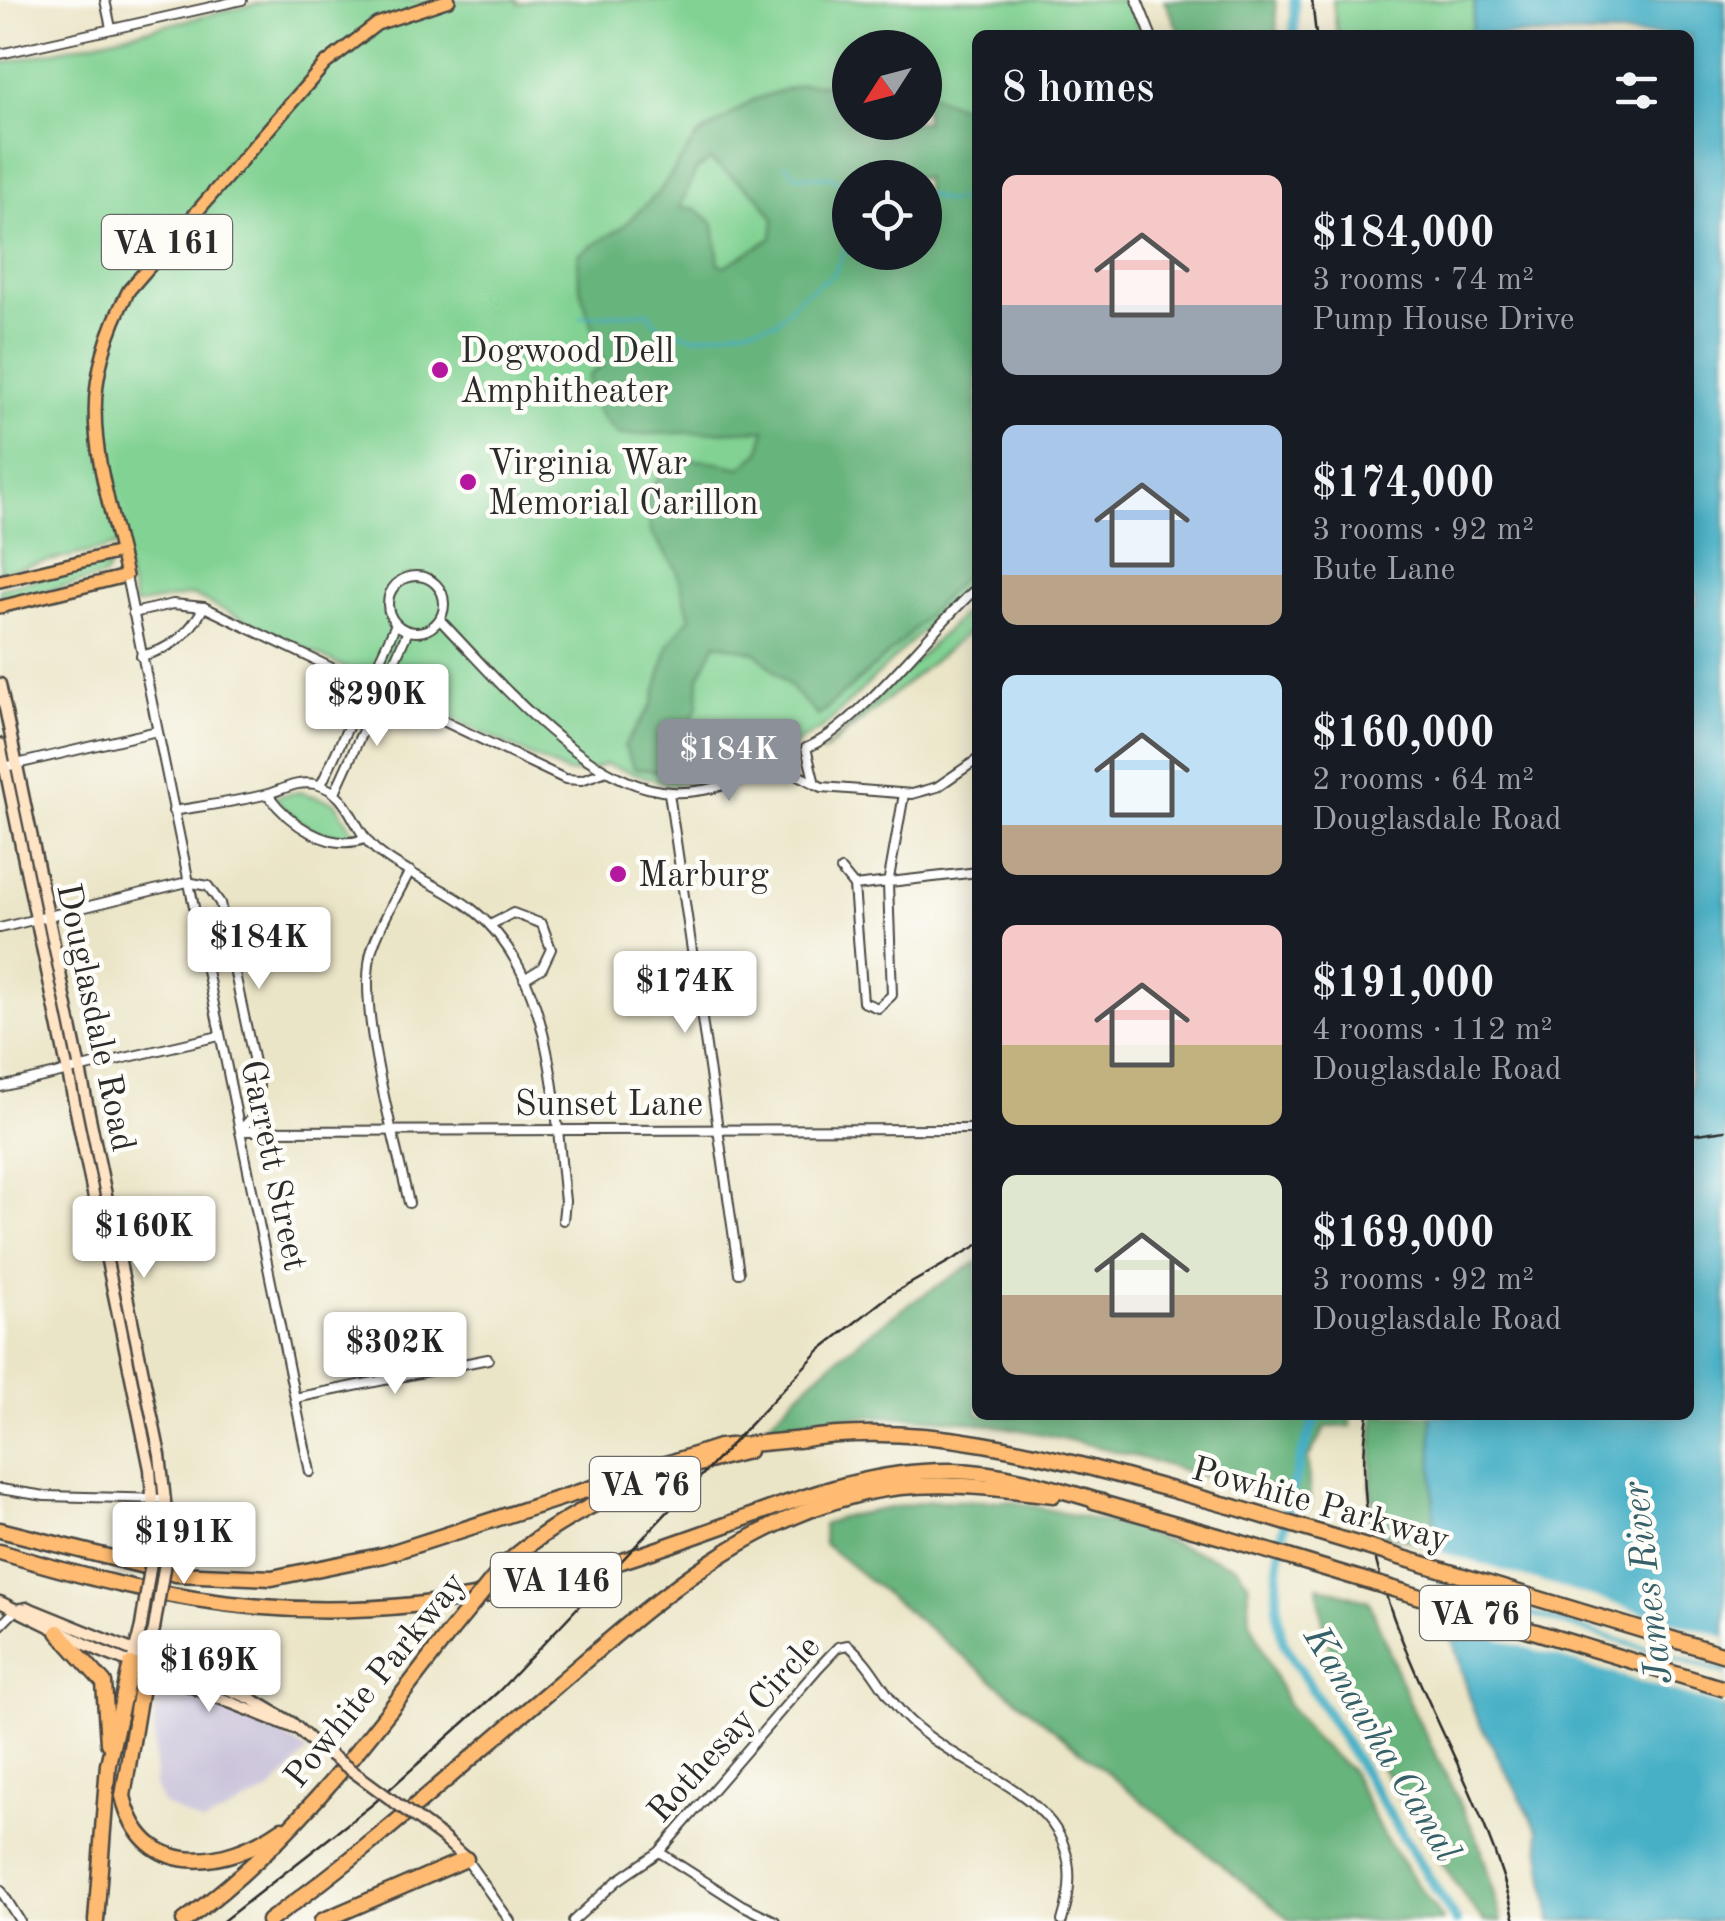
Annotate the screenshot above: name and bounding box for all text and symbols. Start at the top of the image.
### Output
north arrow [832,30,942,140]
map controls [832,30,942,270]
icon: filters [1609,63,1664,118]
text: 8 homes [1002,69,1154,111]
button: locate [832,160,942,270]
text: $184,000 [1312,214,1494,256]
road number: VA 161 [102,215,232,269]
icon: home [1082,215,1202,335]
text: 3 rooms · 74 m² [1312,265,1534,297]
text: Pump House Drive [1312,305,1574,337]
place label: Dogwood Dell Amphitheater [460,335,674,410]
marker: Dogwood Dell Amphitheater [429,359,451,381]
place label: Virginia War Memorial Carillon [488,447,759,522]
text: $174,000 [1312,464,1494,506]
icon: home [1082,465,1202,585]
marker: Virginia War Memorial Carillon [457,471,479,493]
text: 3 rooms · 92 m² [1312,515,1534,547]
text: Bute Lane [1312,555,1455,587]
pin: $290K [307,664,447,749]
text: $290K [328,680,426,712]
text: $160,000 [1312,714,1494,756]
icon: home [1082,715,1202,835]
pin: $184K [659,719,799,804]
text: $184K [680,735,778,767]
text: 2 rooms · 64 m² [1312,765,1534,797]
text: Douglasdale Road [1312,805,1562,837]
place label: Marburg [638,859,769,894]
marker: Marburg [607,863,629,885]
street label: Douglasdale Road [49,880,140,1155]
pin: $184K [189,907,329,992]
text: $184K [210,923,308,955]
pin: $174K [615,951,755,1036]
text: $191,000 [1312,964,1494,1006]
icon: home [1082,965,1202,1085]
text: $174K [636,967,734,999]
text: 4 rooms · 112 m² [1312,1015,1553,1047]
text: Douglasdale Road [1312,1055,1562,1087]
street label: Garrett Street [233,1057,312,1274]
street label: Sunset Lane [515,1088,703,1123]
pin: $160K [74,1196,214,1281]
text: $160K [95,1212,193,1244]
text: $169,000 [1312,1214,1494,1256]
icon: home [1082,1215,1202,1335]
text: 3 rooms · 92 m² [1312,1265,1534,1297]
text: Douglasdale Road [1312,1305,1562,1337]
pin: $302K [325,1312,465,1397]
text: $302K [346,1328,444,1360]
street label: Powhite Parkway [1188,1452,1453,1559]
road number: VA 76 [590,1457,700,1511]
water label: James River [1618,1479,1680,1686]
pin: $191K [114,1502,254,1587]
text: $191K [135,1518,233,1550]
road number: VA 146 [491,1553,621,1607]
street label: Powhite Parkway [279,1566,473,1795]
road number: VA 76 [1420,1586,1530,1640]
water label: Kanawha Canal [1295,1619,1466,1869]
street label: Rothesay Circle [642,1629,828,1830]
pin: $169K [139,1630,279,1715]
text: $169K [160,1646,258,1678]

